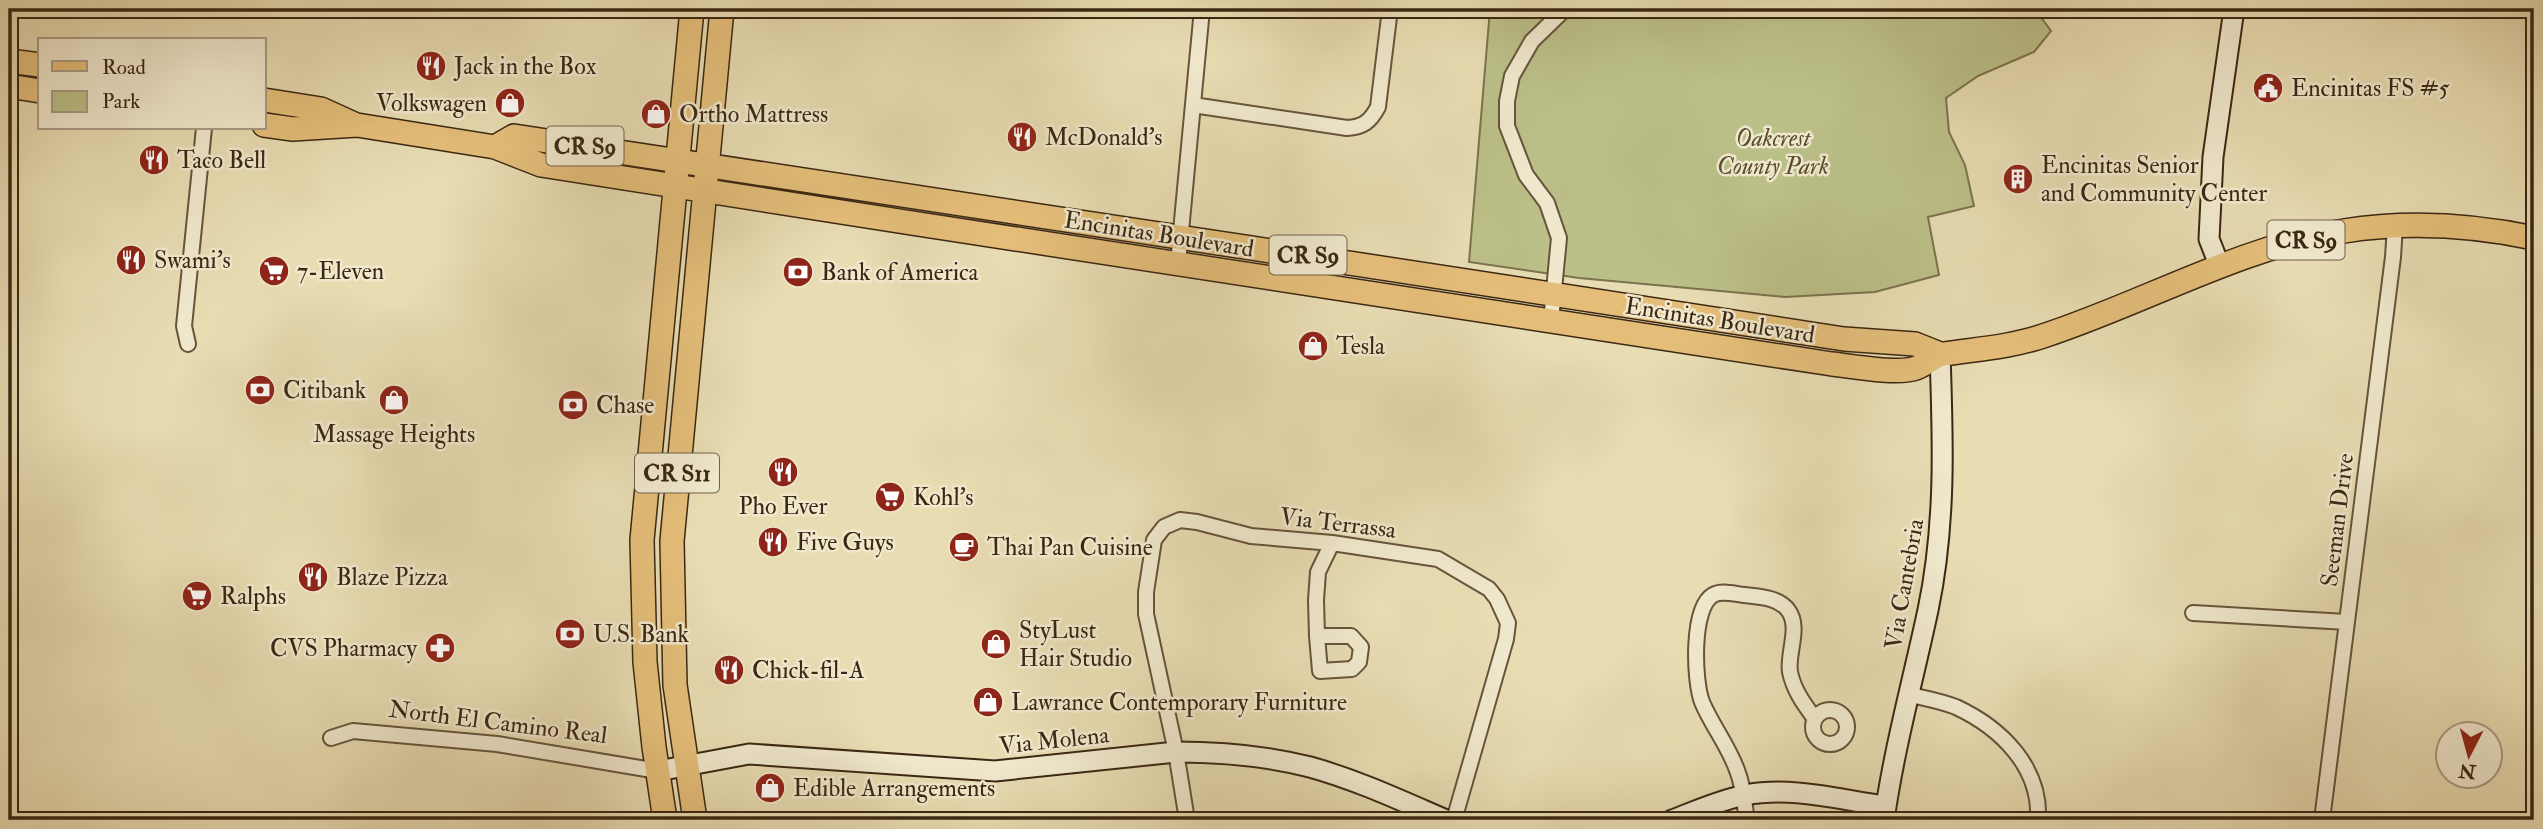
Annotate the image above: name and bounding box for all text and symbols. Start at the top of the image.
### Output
legend [38,38,266,130]
restaurant icon: Jack in the Box [414,49,448,83]
place label: Jack in the Box [453,51,597,82]
text: Road [102,54,147,81]
public building icon: Encinitas FS #5 [2251,71,2285,105]
place label: Encinitas FS #5 [2291,73,2450,104]
shop icon: Volkswagen [493,86,527,120]
text: Park [102,88,140,115]
place label: Volkswagen [376,88,487,119]
shop icon: Ortho Mattress [639,97,673,131]
place label: Ortho Mattress [679,99,828,130]
restaurant icon: McDonald's [1005,120,1039,154]
place label: McDonald's [1045,122,1163,153]
park label: Oakcrest County Park [1717,123,1829,182]
road number: CR S9 [546,127,624,166]
restaurant icon: Taco Bell [137,143,171,177]
place label: Taco Bell [177,145,266,176]
place label: Encinitas Senior and Community Center [2041,150,2267,209]
building icon: Encinitas Senior and Community Center [2001,162,2035,196]
street label: Encinitas Boulevard [1062,204,1256,265]
road number: CR S9 [2268,220,2344,260]
road number: CR S9 [1270,236,1346,274]
restaurant icon: Swami's [114,243,148,277]
place label: Swami's [154,245,231,276]
supermarket icon: 7-Eleven [257,254,291,288]
bank icon: Bank of America [781,255,815,289]
place label: 7-Eleven [297,256,384,287]
place label: Bank of America [821,257,980,288]
street label: Encinitas Boulevard [1623,290,1817,351]
shop icon: Tesla [1296,329,1330,363]
place label: Tesla [1336,331,1386,362]
bank icon: Citibank [243,373,277,407]
place label: Citibank [283,375,367,406]
shop icon: Massage Heights [377,383,411,417]
bank icon: Chase [556,388,590,422]
place label: Chase [596,390,654,421]
place label: Massage Heights [313,419,475,450]
street label: Seeman Drive [2314,452,2361,589]
road number: CR S11 [635,453,719,492]
restaurant icon: Pho Ever [766,455,800,489]
supermarket icon: Kohl's [873,480,907,514]
place label: Kohl's [913,482,973,513]
place label: Pho Ever [738,491,828,522]
street label: Via Terrassa [1278,501,1399,546]
street label: Via Cantebria [1878,515,1931,652]
restaurant icon: Five Guys [756,525,790,559]
place label: Five Guys [796,527,894,558]
cafe icon: Thai Pan Cuisine [947,530,981,564]
place label: Thai Pan Cuisine [987,532,1153,563]
restaurant icon: Blaze Pizza [296,560,330,594]
place label: Blaze Pizza [336,562,449,593]
supermarket icon: Ralphs [180,579,214,613]
place label: Ralphs [220,581,286,612]
place label: StyLust Hair Studio [1019,615,1132,674]
bank icon: U.S. Bank [553,617,587,651]
place label: U.S. Bank [593,619,690,650]
shop icon: StyLust Hair Studio [979,627,1013,661]
pharmacy icon: CVS Pharmacy [423,631,457,665]
place label: CVS Pharmacy [270,633,417,664]
restaurant icon: Chick-fil-A [712,653,746,687]
place label: Chick-fil-A [752,655,865,686]
shop icon: Lawrance Contemporary Furniture [971,685,1005,719]
place label: Lawrance Contemporary Furniture [1011,687,1347,718]
street label: North El Camino Real [387,694,609,751]
street label: Via Molena [997,719,1112,762]
north arrow [2434,720,2504,790]
text: N [2457,758,2478,784]
shop icon: Edible Arrangements [753,771,787,805]
place label: Edible Arrangements [793,773,995,804]

